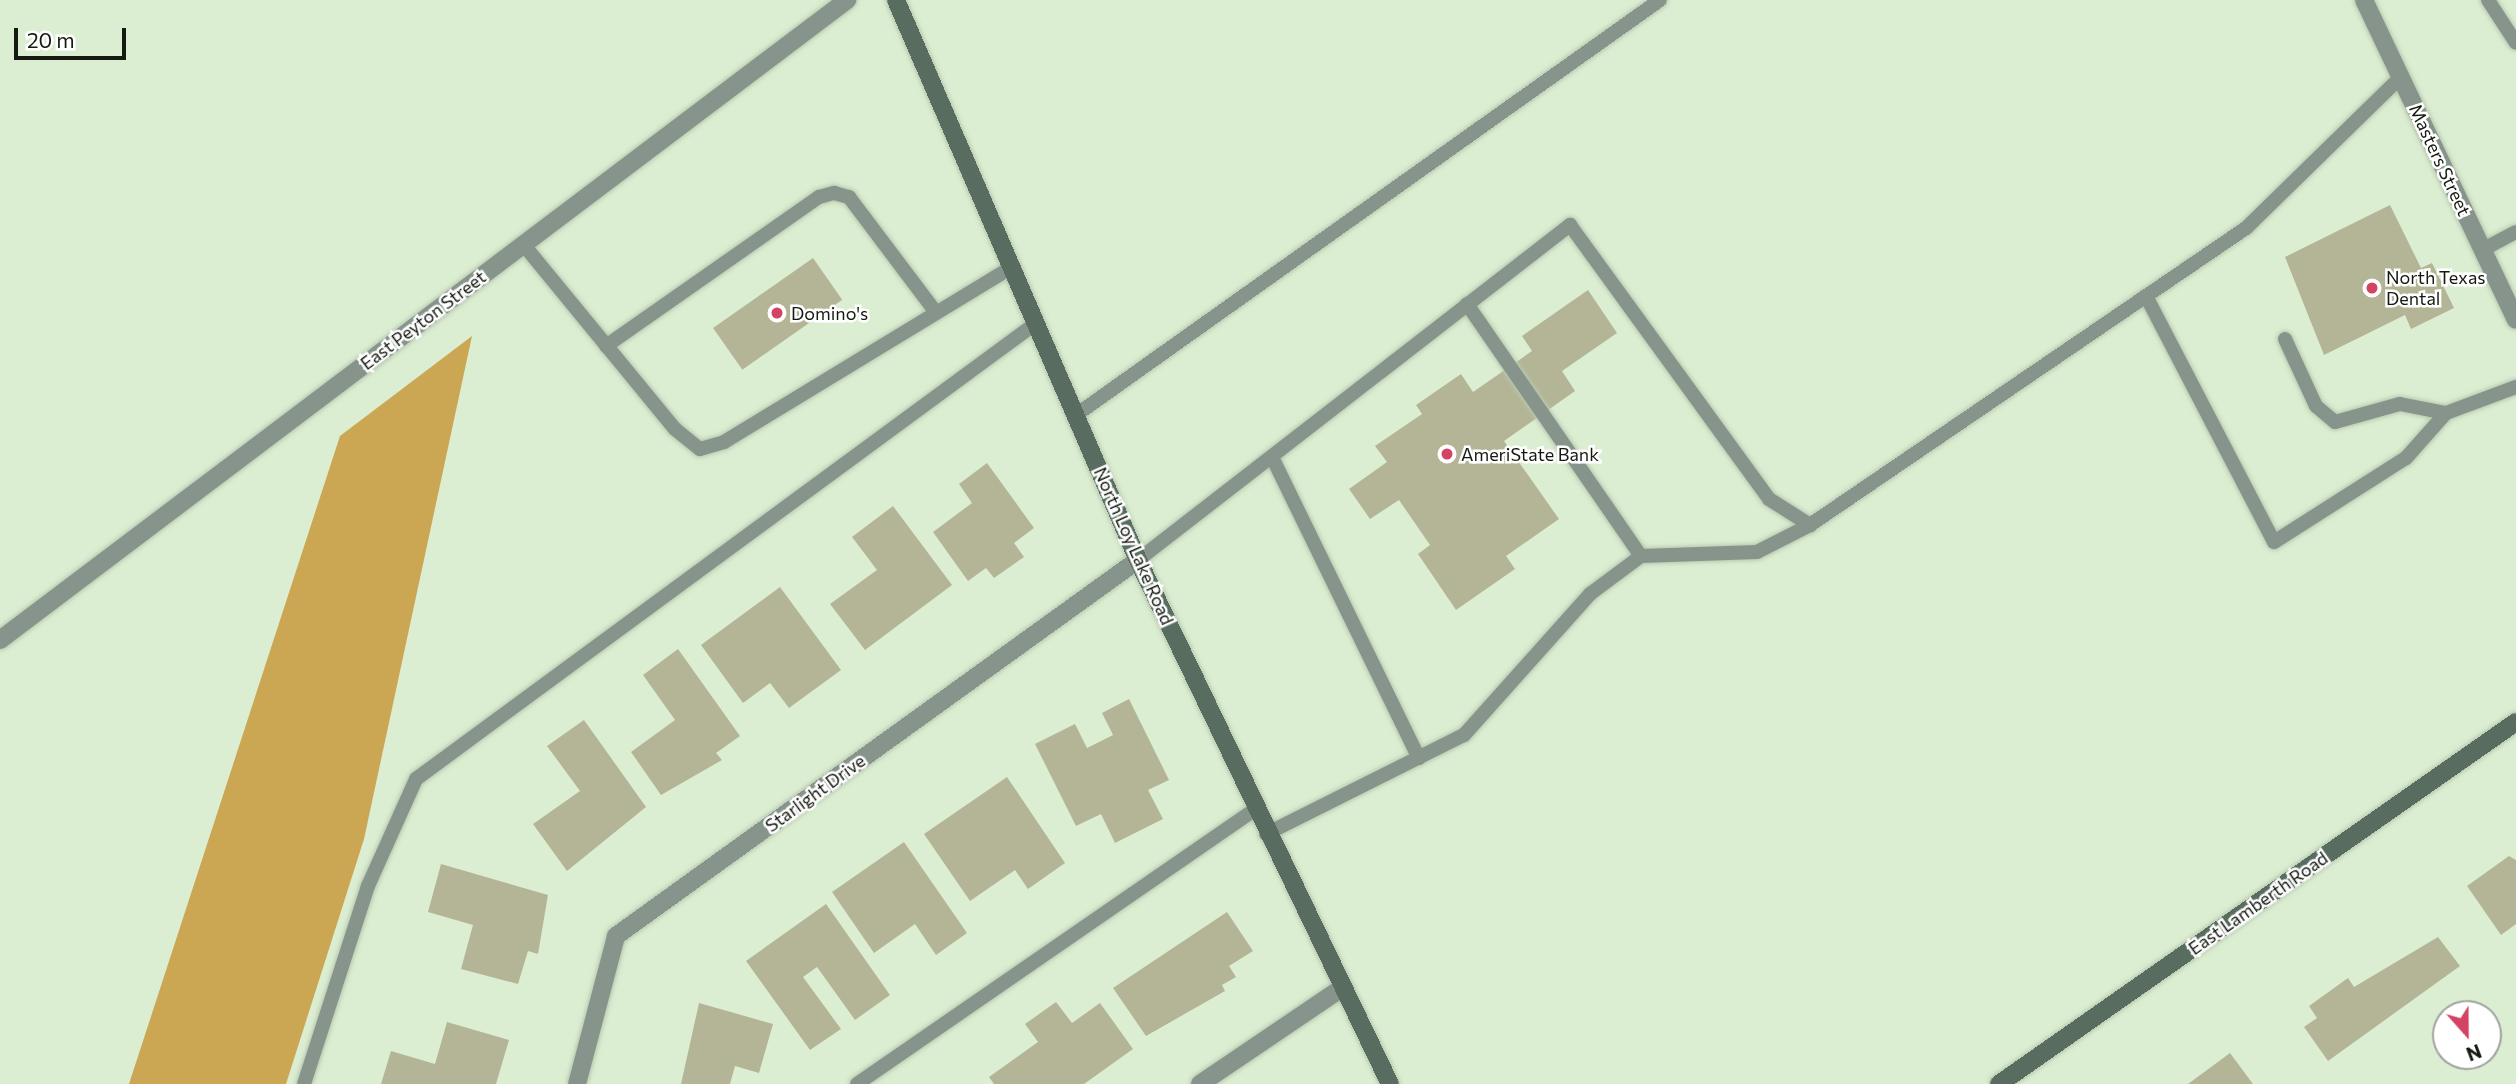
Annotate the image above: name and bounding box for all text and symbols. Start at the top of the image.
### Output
scale bar [18,14,130,58]
text: 20 m [27,27,75,52]
street label: Masters Street [2405,101,2475,219]
street label: East Peyton Street [356,266,490,374]
place label: North Texas Dental [2386,267,2485,310]
marker: North Texas Dental [2364,280,2380,296]
place label: Domino's [791,302,868,324]
marker: Domino's [769,305,785,321]
place label: AmeriState Bank [1461,443,1599,465]
marker: AmeriState Bank [1439,446,1455,462]
street label: North Loy Lake Road [1090,464,1178,628]
street label: Starlight Drive [761,750,869,836]
street label: East Lamberth Road [2184,847,2332,959]
north arrow [2432,1000,2502,1070]
text: N [2463,1040,2485,1066]

